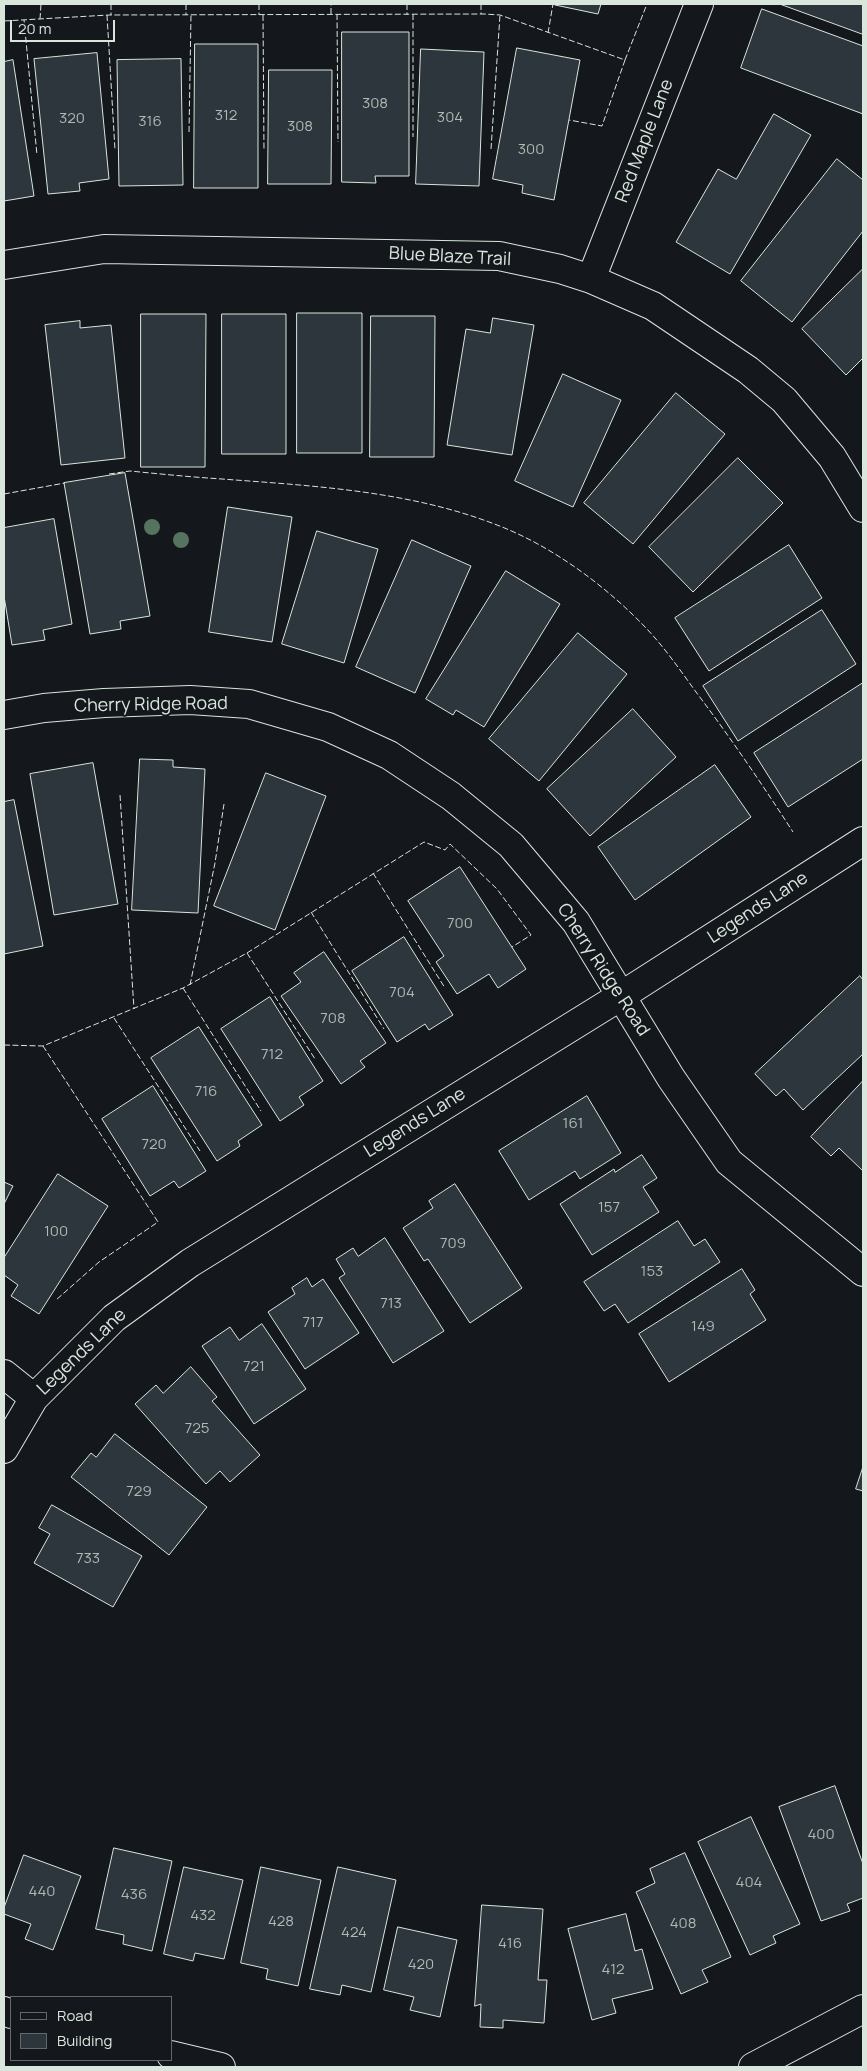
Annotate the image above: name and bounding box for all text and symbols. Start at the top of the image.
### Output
scale bar [12,10,118,42]
text: 20 m [18,18,51,39]
street label: Red Maple Lane [612,76,678,206]
house number: 308 [362,95,388,113]
house number: 312 [215,107,237,125]
house number: 304 [437,109,463,127]
house number: 320 [59,110,85,128]
house number: 316 [138,113,162,131]
house number: 308 [287,118,313,136]
house number: 300 [518,141,544,159]
street label: Blue Blaze Trail [388,243,512,271]
street label: Cherry Ridge Road [74,693,228,717]
street label: Legends Lane [704,868,812,948]
street label: Cherry Ridge Road [552,900,654,1040]
house number: 700 [447,915,473,933]
house number: 704 [389,984,415,1002]
house number: 708 [320,1010,346,1028]
house number: 712 [261,1046,283,1064]
house number: 716 [195,1083,217,1101]
street label: Legends Lane [360,1083,470,1163]
house number: 161 [563,1115,583,1133]
house number: 720 [141,1136,167,1154]
house number: 157 [598,1199,620,1217]
house number: 100 [44,1223,68,1241]
house number: 709 [440,1235,466,1253]
house number: 153 [641,1263,663,1281]
house number: 713 [380,1295,402,1313]
street label: Legends Lane [33,1304,131,1400]
house number: 717 [303,1314,323,1332]
house number: 149 [691,1318,715,1336]
house number: 721 [243,1358,265,1376]
house number: 725 [185,1420,209,1438]
house number: 729 [126,1483,152,1501]
house number: 733 [76,1550,100,1568]
house number: 400 [807,1826,835,1844]
house number: 404 [736,1874,762,1892]
house number: 440 [29,1883,55,1901]
house number: 436 [121,1886,147,1904]
house number: 432 [190,1907,216,1925]
house number: 428 [268,1913,294,1931]
house number: 408 [670,1915,696,1933]
house number: 424 [341,1924,367,1942]
house number: 416 [498,1935,522,1953]
house number: 420 [408,1956,434,1974]
house number: 412 [601,1961,625,1979]
legend [10,1996,172,2061]
text: Road [57,2005,93,2026]
text: Building [57,2030,112,2051]

